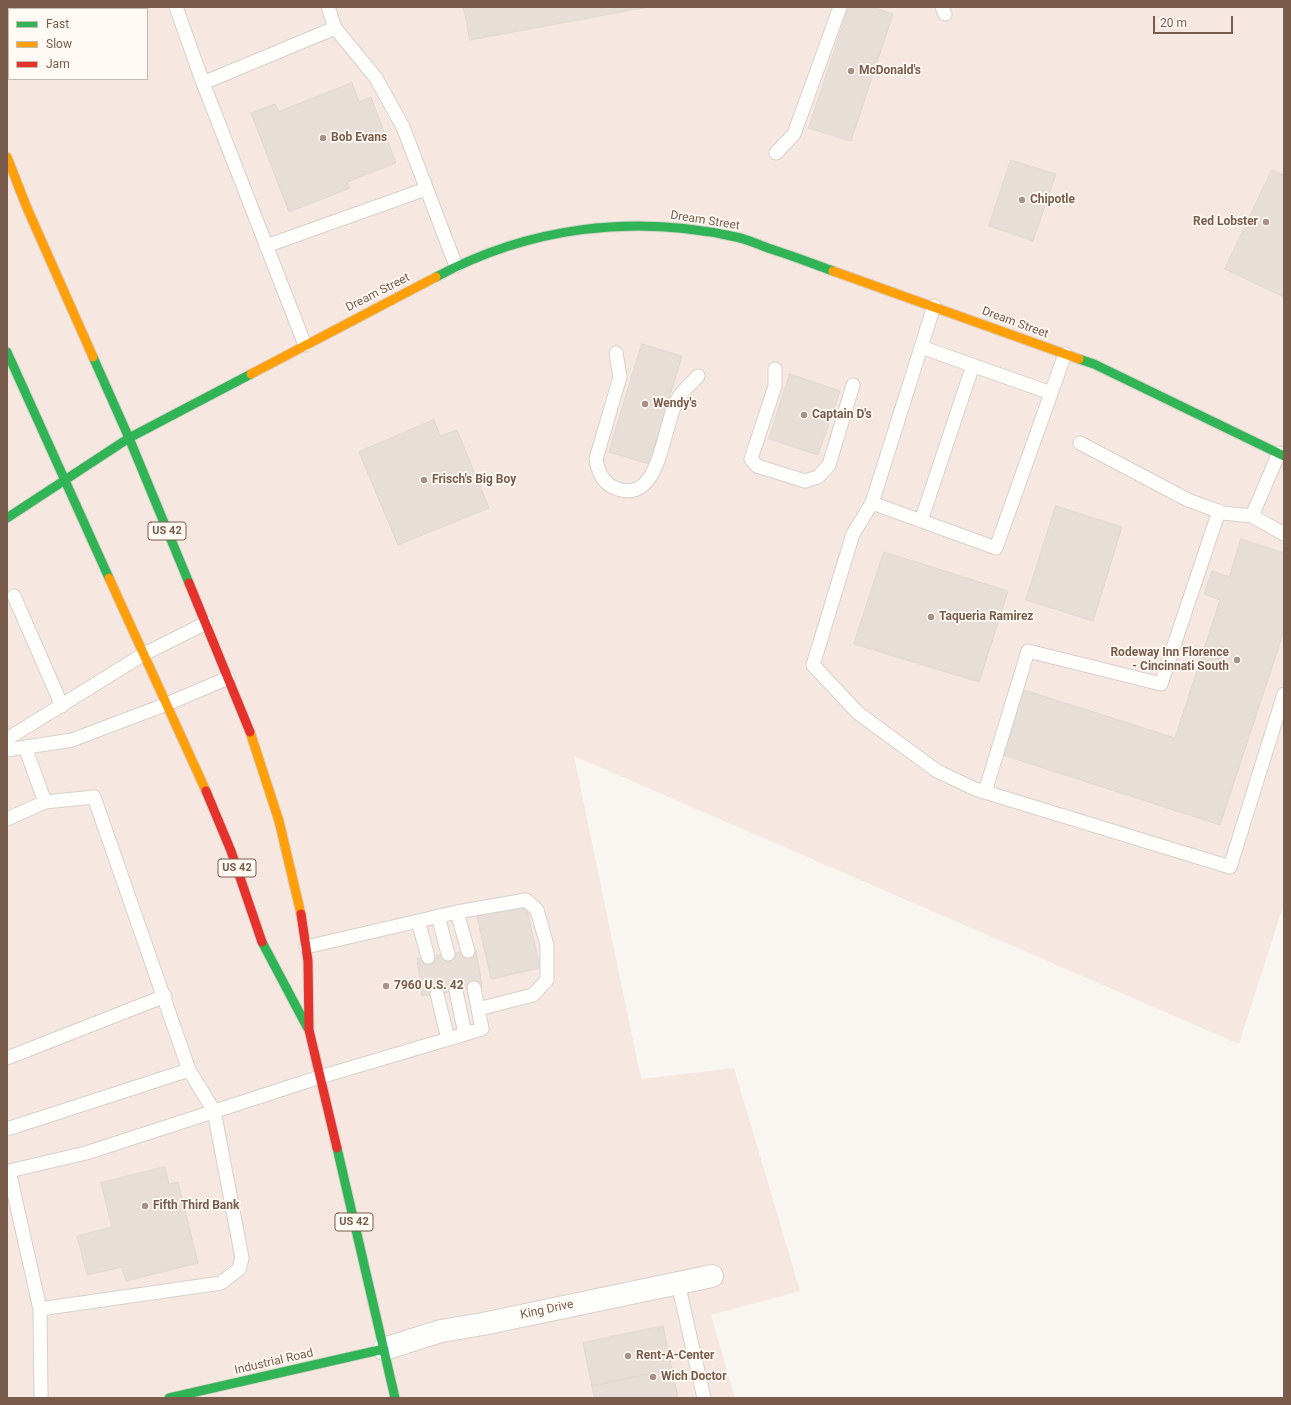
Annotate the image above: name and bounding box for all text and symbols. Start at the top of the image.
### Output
legend [8,8,148,80]
scale bar [1155,8,1235,34]
text: 20 m [1160,16,1187,30]
text: Fast [46,17,69,31]
text: Slow [46,37,72,51]
text: Jam [46,57,70,71]
place label: McDonald's [859,64,921,78]
marker: McDonald's [846,66,856,76]
place label: Bob Evans [331,131,387,145]
marker: Bob Evans [318,133,328,143]
place label: Chipotle [1030,193,1075,207]
marker: Chipotle [1017,195,1027,205]
street label: Dream Street [669,208,741,234]
place label: Red Lobster [1193,215,1258,229]
marker: Red Lobster [1261,217,1271,227]
street label: Dream Street [344,271,412,315]
street label: Dream Street [980,304,1050,342]
place label: Wendy's [653,397,697,411]
marker: Wendy's [640,399,650,409]
place label: Captain D's [812,408,872,422]
marker: Captain D's [799,410,809,420]
place label: Frisch's Big Boy [432,473,516,487]
marker: Frisch's Big Boy [419,475,429,485]
road number: US 42 [148,522,186,540]
place label: Taqueria Ramirez [939,610,1033,624]
marker: Taqueria Ramirez [926,612,936,622]
place label: Rodeway Inn Florence - Cincinnati South [1110,646,1229,674]
marker: Rodeway Inn Florence - Cincinnati South [1232,655,1242,665]
road number: US 42 [218,859,256,877]
place label: 7960 U.S. 42 [394,979,464,993]
marker: 7960 U.S. 42 [381,981,391,991]
place label: Fifth Third Bank [153,1199,239,1213]
marker: Fifth Third Bank [140,1201,150,1211]
road number: US 42 [335,1213,373,1231]
street label: King Drive [519,1297,575,1323]
street label: Industrial Road [233,1346,315,1378]
place label: Rent-A-Center [636,1349,714,1363]
marker: Rent-A-Center [623,1351,633,1361]
place label: Wich Doctor [661,1370,727,1384]
marker: Wich Doctor [648,1372,658,1382]

